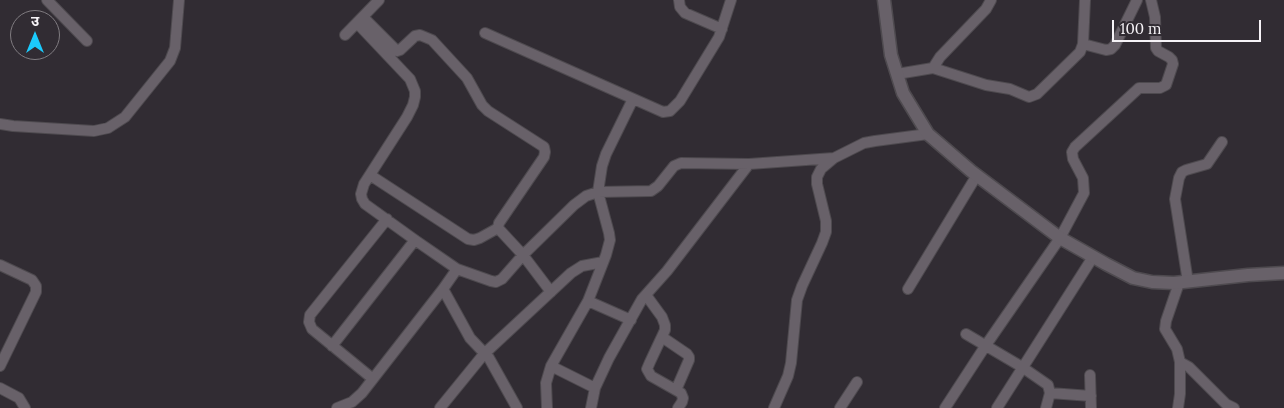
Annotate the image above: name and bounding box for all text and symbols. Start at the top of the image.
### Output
north arrow [10,10,60,60]
scale bar [1114,10,1263,42]
text: उ [31,12,39,30]
text: 100 m [1120,19,1161,38]

